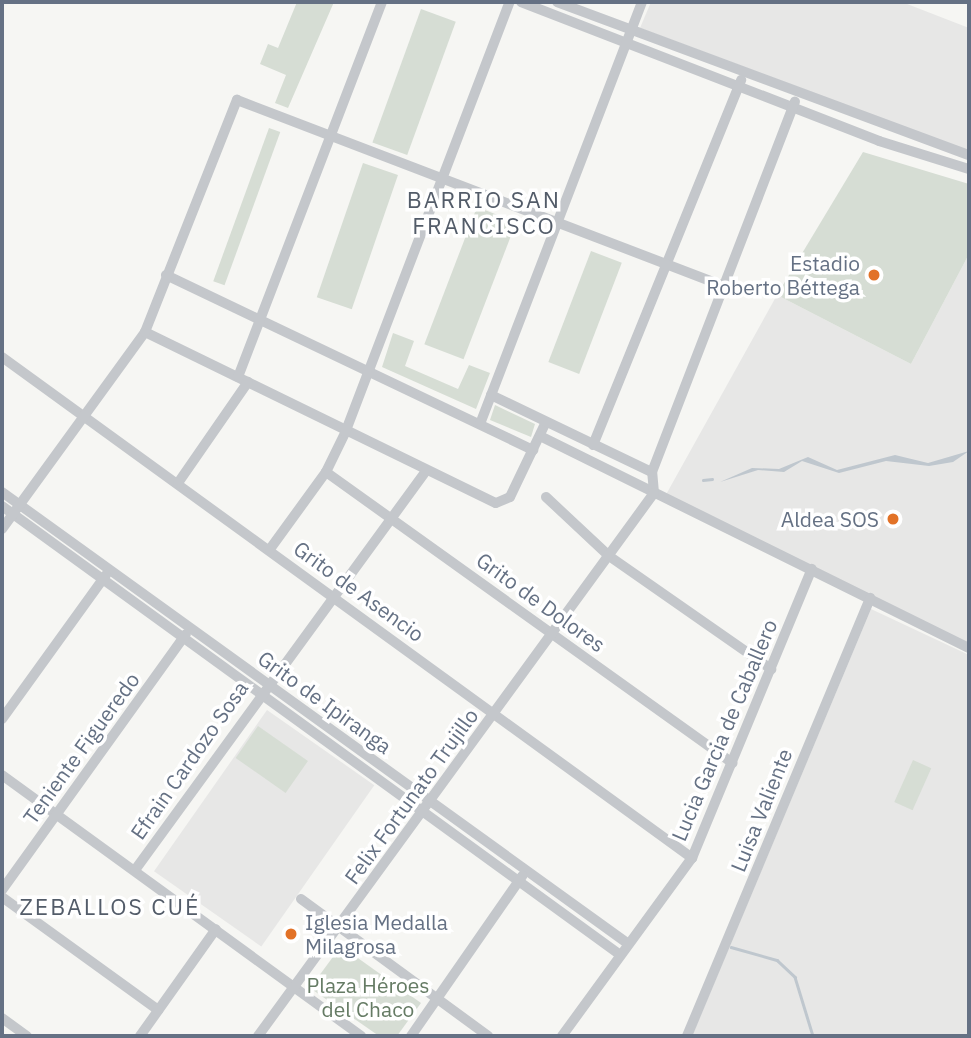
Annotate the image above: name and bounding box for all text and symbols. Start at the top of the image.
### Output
district label: BARRIO SAN FRANCISCO [408,185,560,239]
place label: Estadio Roberto Béttega [706,250,860,300]
marker: Estadio Roberto Béttega [866,267,882,283]
place label: Aldea SOS [781,506,879,532]
marker: Aldea SOS [885,511,901,527]
street label: Grito de Asencio [289,535,429,647]
street label: Grito de Dolores [472,547,610,657]
street label: Lucia Garcia de Caballero [666,615,782,845]
street label: Grito de Ipiranga [253,645,397,759]
street label: Teniente Figueredo [18,667,144,829]
street label: Efrain Cardozo Sosa [125,676,253,844]
street label: Felix Fortunato Trujillo [339,703,483,889]
street label: Luisa Valiente [725,745,797,875]
district label: ZEBALLOS CUÉ [21,892,199,920]
place label: Iglesia Medalla Milagrosa [305,909,448,959]
marker: Iglesia Medalla Milagrosa [283,926,299,942]
park label: Plaza Héroes del Chaco [306,972,430,1022]

